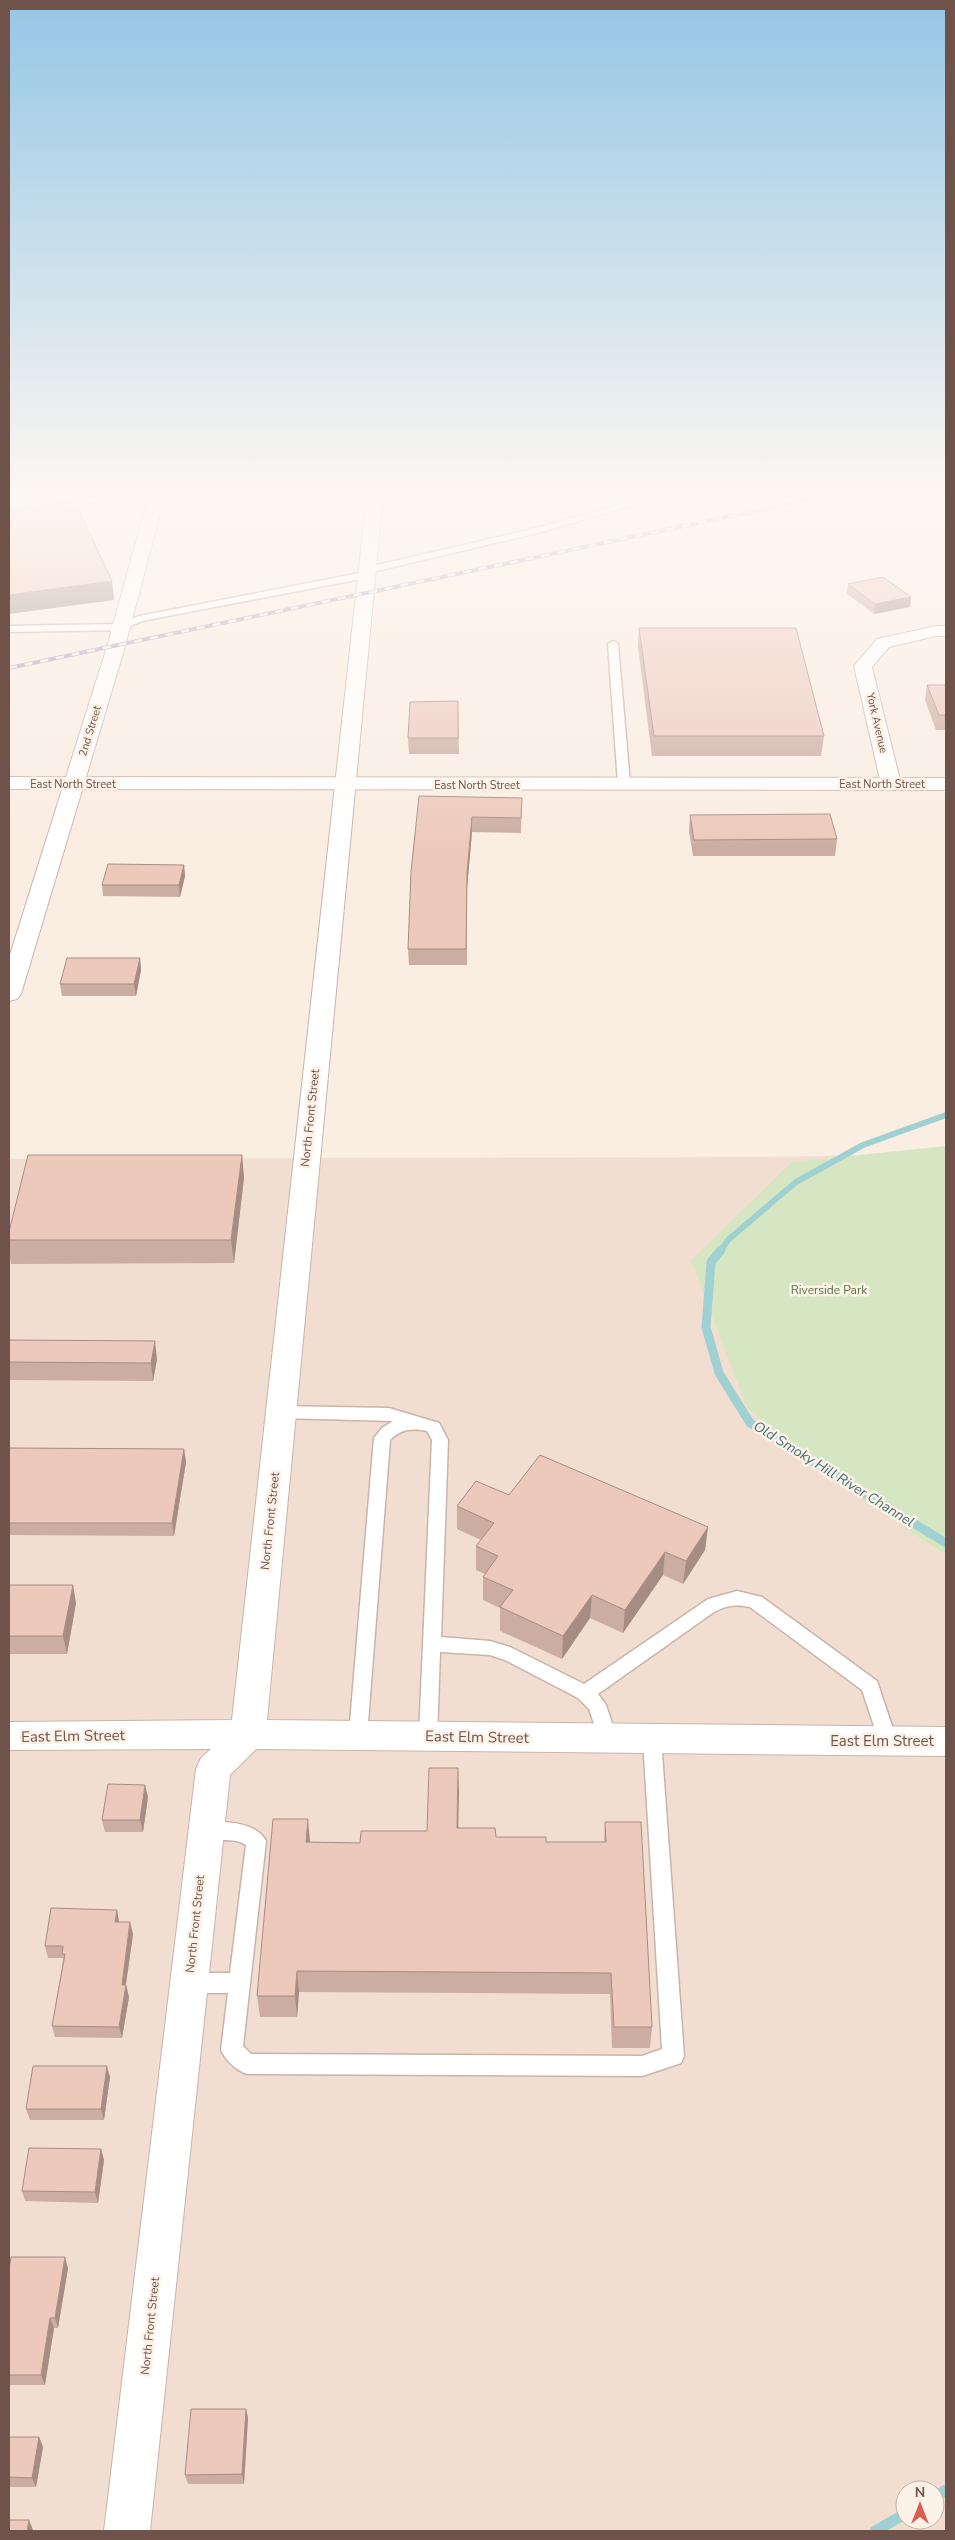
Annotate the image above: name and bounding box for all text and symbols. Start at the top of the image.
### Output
street label: York Avenue [863,690,891,755]
street label: 2nd Street [75,704,105,758]
street label: East North Street [30,777,116,792]
street label: East North Street [839,777,925,792]
street label: East North Street [434,778,520,793]
street label: North Front Street [297,1067,323,1168]
park label: Riverside Park [791,1282,868,1298]
water label: Old Smoky Hill River Channel [750,1417,918,1531]
street label: North Front Street [257,1470,283,1571]
street label: East Elm Street [21,1725,126,1747]
street label: East Elm Street [425,1726,530,1748]
street label: East Elm Street [830,1731,935,1751]
street label: North Front Street [182,1873,208,1974]
street label: North Front Street [137,2275,163,2376]
north arrow [895,2480,945,2530]
text: N [915,2483,925,2502]

